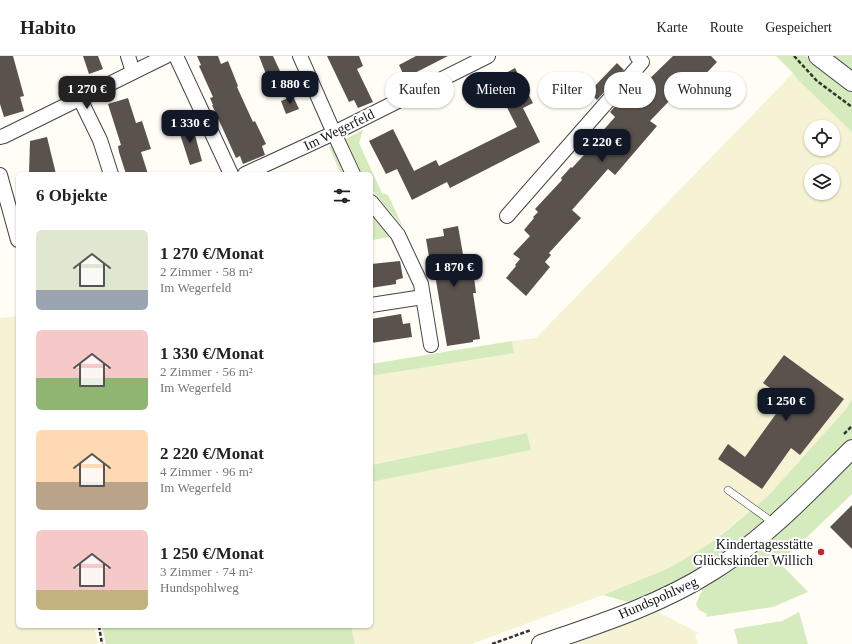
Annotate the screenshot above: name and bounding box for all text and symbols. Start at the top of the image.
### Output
text: Habito [20,17,76,38]
text: Karte [657,20,688,35]
text: Route [710,20,743,35]
text: Gespeichert [765,20,832,35]
pin: 1 880 € [253,71,327,105]
chip: Kaufen [385,72,454,108]
chip: Mieten [462,72,530,108]
chip: Filter [538,72,596,108]
chip: Neu [604,72,656,108]
chip: Wohnung [664,72,746,108]
pin: 1 270 € [50,76,124,110]
text: 1 880 € [271,76,310,91]
text: 1 270 € [68,81,107,96]
street label: Im Wegerfeld [301,106,377,154]
pin: 1 330 € [153,110,227,144]
text: 1 330 € [171,115,210,130]
map controls [804,120,840,200]
button: locate [804,120,840,156]
pin: 2 220 € [565,129,639,163]
text: 2 220 € [583,134,622,149]
button: layers [804,164,840,200]
icon: filters [331,185,353,207]
text: 6 Objekte [36,186,107,205]
text: 1 270 €/Monat [160,244,264,263]
icon: home [68,246,116,294]
pin: 1 870 € [417,254,491,288]
text: 1 870 € [435,259,474,274]
text: 2 Zimmer · 58 m² [160,264,253,279]
text: Im Wegerfeld [160,280,231,295]
text: 1 330 €/Monat [160,344,264,363]
icon: home [68,346,116,394]
text: 2 Zimmer · 56 m² [160,364,253,379]
text: Im Wegerfeld [160,380,231,395]
pin: 1 250 € [749,388,823,422]
text: 1 250 € [767,393,806,408]
text: 2 220 €/Monat [160,444,264,463]
icon: home [68,446,116,494]
text: 4 Zimmer · 96 m² [160,464,253,479]
text: Im Wegerfeld [160,480,231,495]
place label: Kindertagesstätte Glückskinder Willich [693,537,813,568]
text: 1 250 €/Monat [160,544,264,563]
icon: home [68,546,116,594]
marker: Kindertagesstätte Glückskinder Willich [816,547,826,557]
text: 3 Zimmer · 74 m² [160,564,253,579]
street label: Hundspohlweg [616,574,700,622]
text: Hundspohlweg [160,580,239,595]

